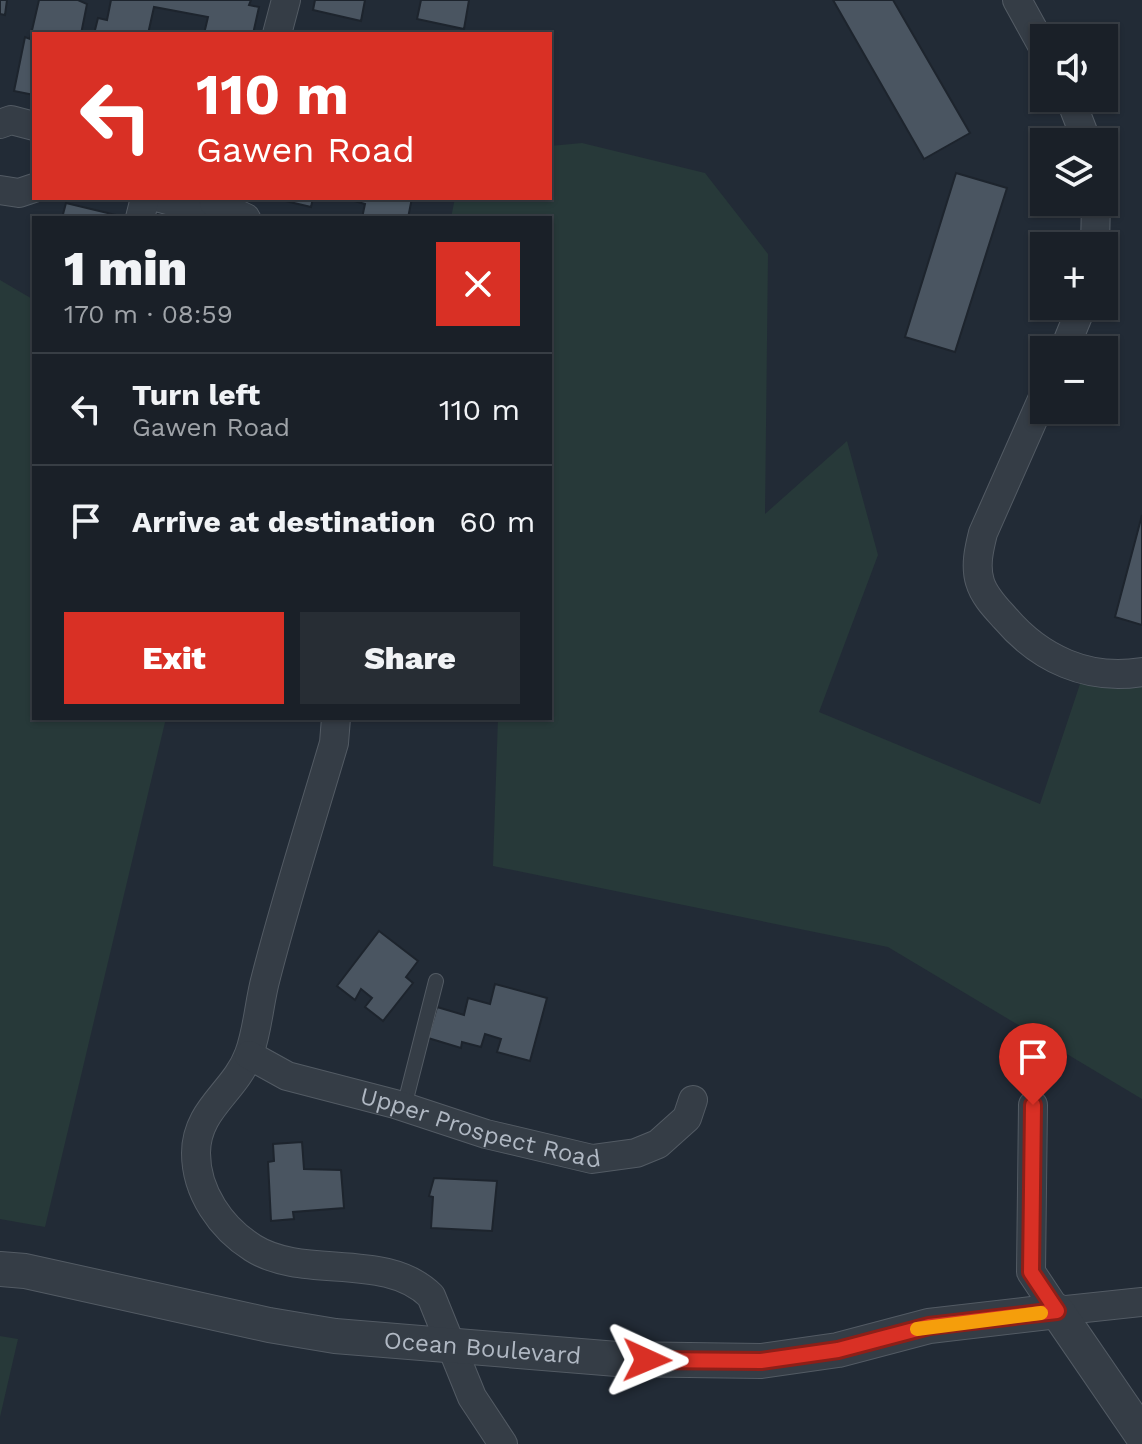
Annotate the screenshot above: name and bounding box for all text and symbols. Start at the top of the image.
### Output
map controls [1030,24,1118,424]
button: sound [1030,24,1118,112]
text: 110 m [196,62,349,128]
icon: left [64,64,168,168]
button: layers [1030,128,1118,216]
text: Gawen Road [196,129,415,171]
button: + [1030,232,1118,320]
text: 1 min [64,240,187,297]
button: close [436,242,520,326]
text: 170 m · 08:59 [64,299,233,329]
button: − [1030,336,1118,424]
text: Turn left [132,377,260,412]
icon: left [64,387,108,431]
text: 110 m [439,392,520,427]
text: Gawen Road [132,412,290,442]
icon: arrive [64,499,108,543]
text: Arrive at destination [132,504,436,539]
text: 60 m [460,504,535,539]
button: Exit [64,612,284,704]
button: Share [300,612,520,704]
pin [999,1023,1067,1105]
icon: arrive [1011,1035,1055,1079]
street label: Upper Prospect Road [357,1082,602,1174]
position arrow [605,1318,689,1402]
street label: Ocean Boulevard [383,1326,582,1370]

